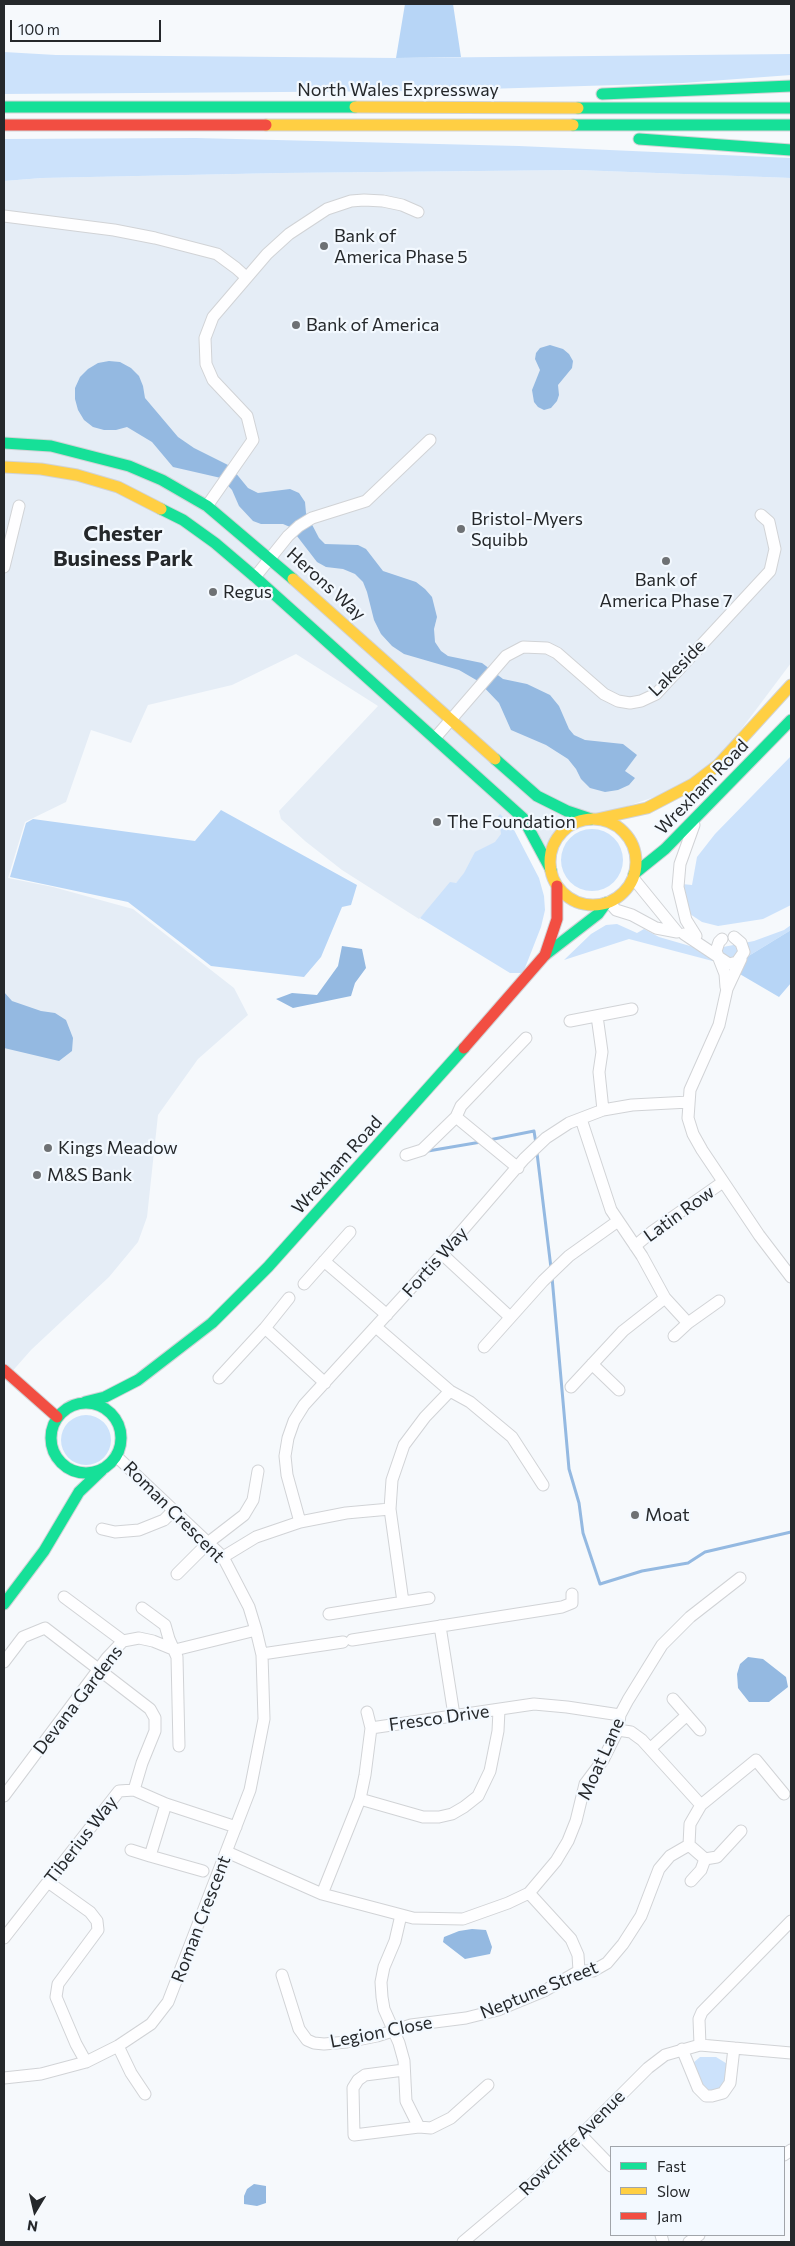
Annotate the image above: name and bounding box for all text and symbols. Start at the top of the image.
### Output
scale bar [12,10,164,42]
text: 100 m [18,20,60,38]
street label: North Wales Expressway [297,79,499,101]
place label: Bank of America Phase 5 [334,225,468,268]
marker: Bank of America Phase 5 [318,240,330,252]
place label: Bank of America [306,314,439,336]
marker: Bank of America [290,319,302,331]
place label: Bristol-Myers Squibb [471,508,583,550]
district label: Chester Business Park [53,521,193,572]
marker: Bristol-Myers Squibb [455,523,467,535]
street label: Herons Way [282,543,370,625]
marker: Bank of America Phase 7 [660,555,672,567]
place label: Bank of America Phase 7 [600,569,732,612]
place label: Regus [223,581,272,603]
marker: Regus [207,586,219,598]
street label: Lakeside [644,635,710,701]
street label: Wrexham Road [651,735,753,839]
place label: The Foundation [447,811,576,833]
marker: The Foundation [431,816,443,828]
street label: Wrexham Road [287,1112,387,1218]
place label: Kings Meadow [58,1137,178,1159]
marker: Kings Meadow [42,1142,54,1154]
place label: M&S Bank [47,1164,132,1186]
marker: M&S Bank [31,1169,43,1181]
street label: Latin Row [640,1181,718,1247]
street label: Fortis Way [398,1222,472,1302]
street label: Roman Crescent [119,1457,229,1567]
place label: Moat [645,1504,690,1526]
marker: Moat [629,1509,641,1521]
street label: Devana Gardens [29,1641,127,1759]
street label: Fresco Drive [387,1700,491,1736]
street label: Moat Lane [573,1715,629,1803]
street label: Tiberius Way [40,1792,122,1888]
street label: Roman Crescent [167,1853,235,1985]
street label: Neptune Street [477,1957,601,2023]
street label: Legion Close [328,2011,434,2053]
street label: Rowcliffe Avenue [515,2086,629,2200]
legend [610,2146,785,2236]
text: Fast [657,2157,686,2175]
text: Slow [657,2182,690,2200]
north arrow [10,2186,60,2236]
text: Jam [657,2207,682,2225]
text: N [26,2217,39,2236]

